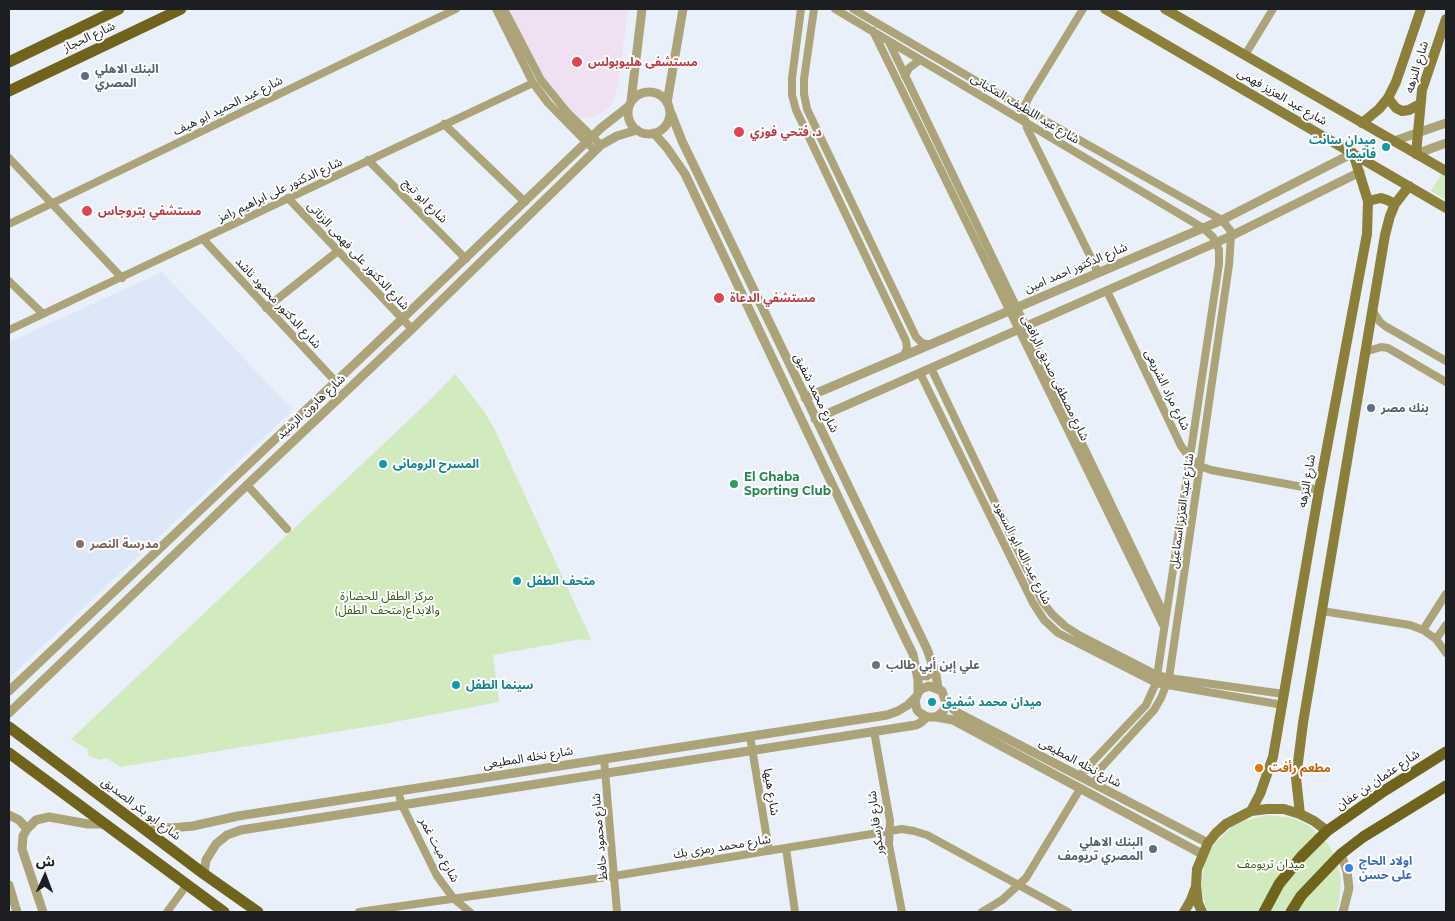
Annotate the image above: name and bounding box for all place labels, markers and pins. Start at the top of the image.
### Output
marker: مستشفى هليوبولس [570,55,584,69]
place label: مستشفى هليوبولس [588,55,698,69]
place label: البنك الاهلي المصري [95,62,158,90]
marker: البنك الاهلي المصري [79,70,91,82]
marker: د. فتحي فوزي [732,125,746,139]
place label: د. فتحي فوزي [750,125,822,139]
place label: ميدان سانت فاتيما [1309,133,1376,161]
marker: ميدان سانت فاتيما [1380,141,1392,153]
marker: مستشفي بتروجاس [80,204,94,218]
place label: مستشفي بتروجاس [98,204,202,218]
marker: مستشفي الدعاة [712,291,726,305]
place label: مستشفي الدعاة [730,291,816,305]
place label: بنك مصر [1381,401,1429,415]
marker: بنك مصر [1365,402,1377,414]
place label: المسرح الرومانى [393,457,479,471]
marker: المسرح الرومانى [377,458,389,470]
place label: El Ghaba Sporting Club [744,470,831,498]
marker: El Ghaba Sporting Club [728,478,740,490]
place label: مدرسة النصر [90,537,159,551]
marker: مدرسة النصر [74,538,86,550]
place label: متحف الطفل [527,574,595,588]
marker: متحف الطفل [511,575,523,587]
place label: علي إبن أبي طالب [886,658,980,672]
marker: علي إبن أبي طالب [870,659,882,671]
place label: سينما الطفل [466,678,533,692]
marker: سينما الطفل [450,679,462,691]
place label: ميدان محمد شفيق [942,695,1042,709]
marker: ميدان محمد شفيق [926,696,938,708]
place label: مطعم رأفت [1269,761,1331,775]
marker: مطعم رأفت [1253,762,1265,774]
place label: البنك الاهلي المصري تريومف [1058,835,1143,863]
marker: البنك الاهلي المصري تريومف [1147,843,1159,855]
place label: اولاد الحاج على حسن [1359,854,1412,882]
marker: اولاد الحاج على حسن [1343,862,1355,874]

